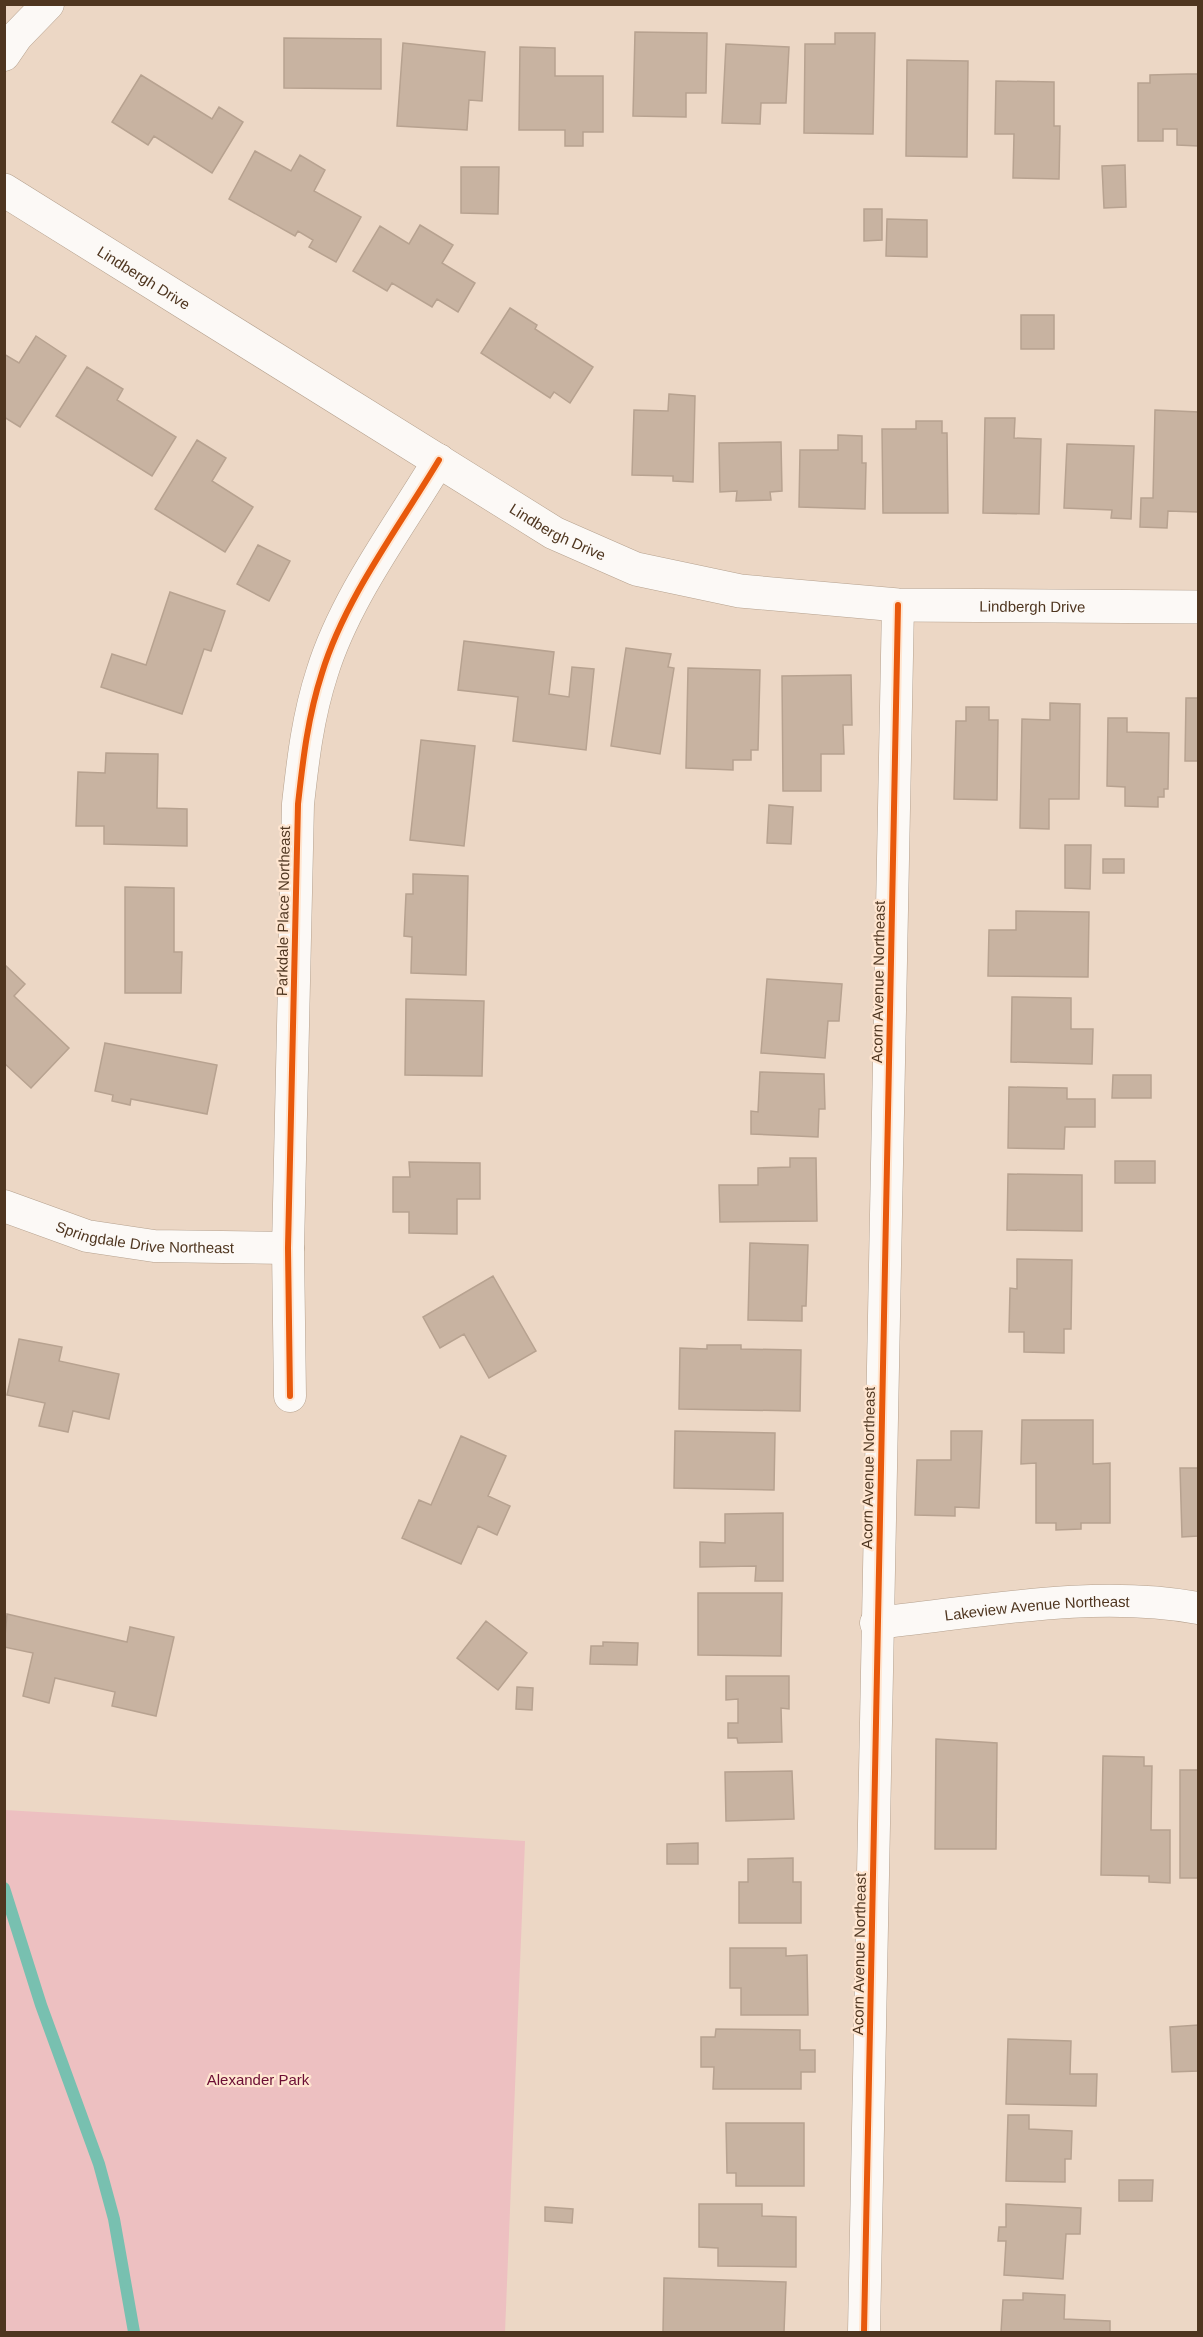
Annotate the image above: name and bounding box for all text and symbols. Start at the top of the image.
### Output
street label: Lindbergh Drive [95,242,193,313]
street label: Lindbergh Drive [507,499,608,563]
street label: Lindbergh Drive [979,597,1085,615]
street label: Parkdale Place Northeast [273,825,293,996]
street label: Acorn Avenue Northeast [868,900,888,1063]
street label: Springdale Drive Northeast [54,1217,235,1256]
street label: Acorn Avenue Northeast [858,1386,878,1549]
street label: Lakeview Avenue Northeast [944,1592,1131,1623]
street label: Acorn Avenue Northeast [849,1872,869,2035]
park label: Alexander Park [207,2071,310,2088]

